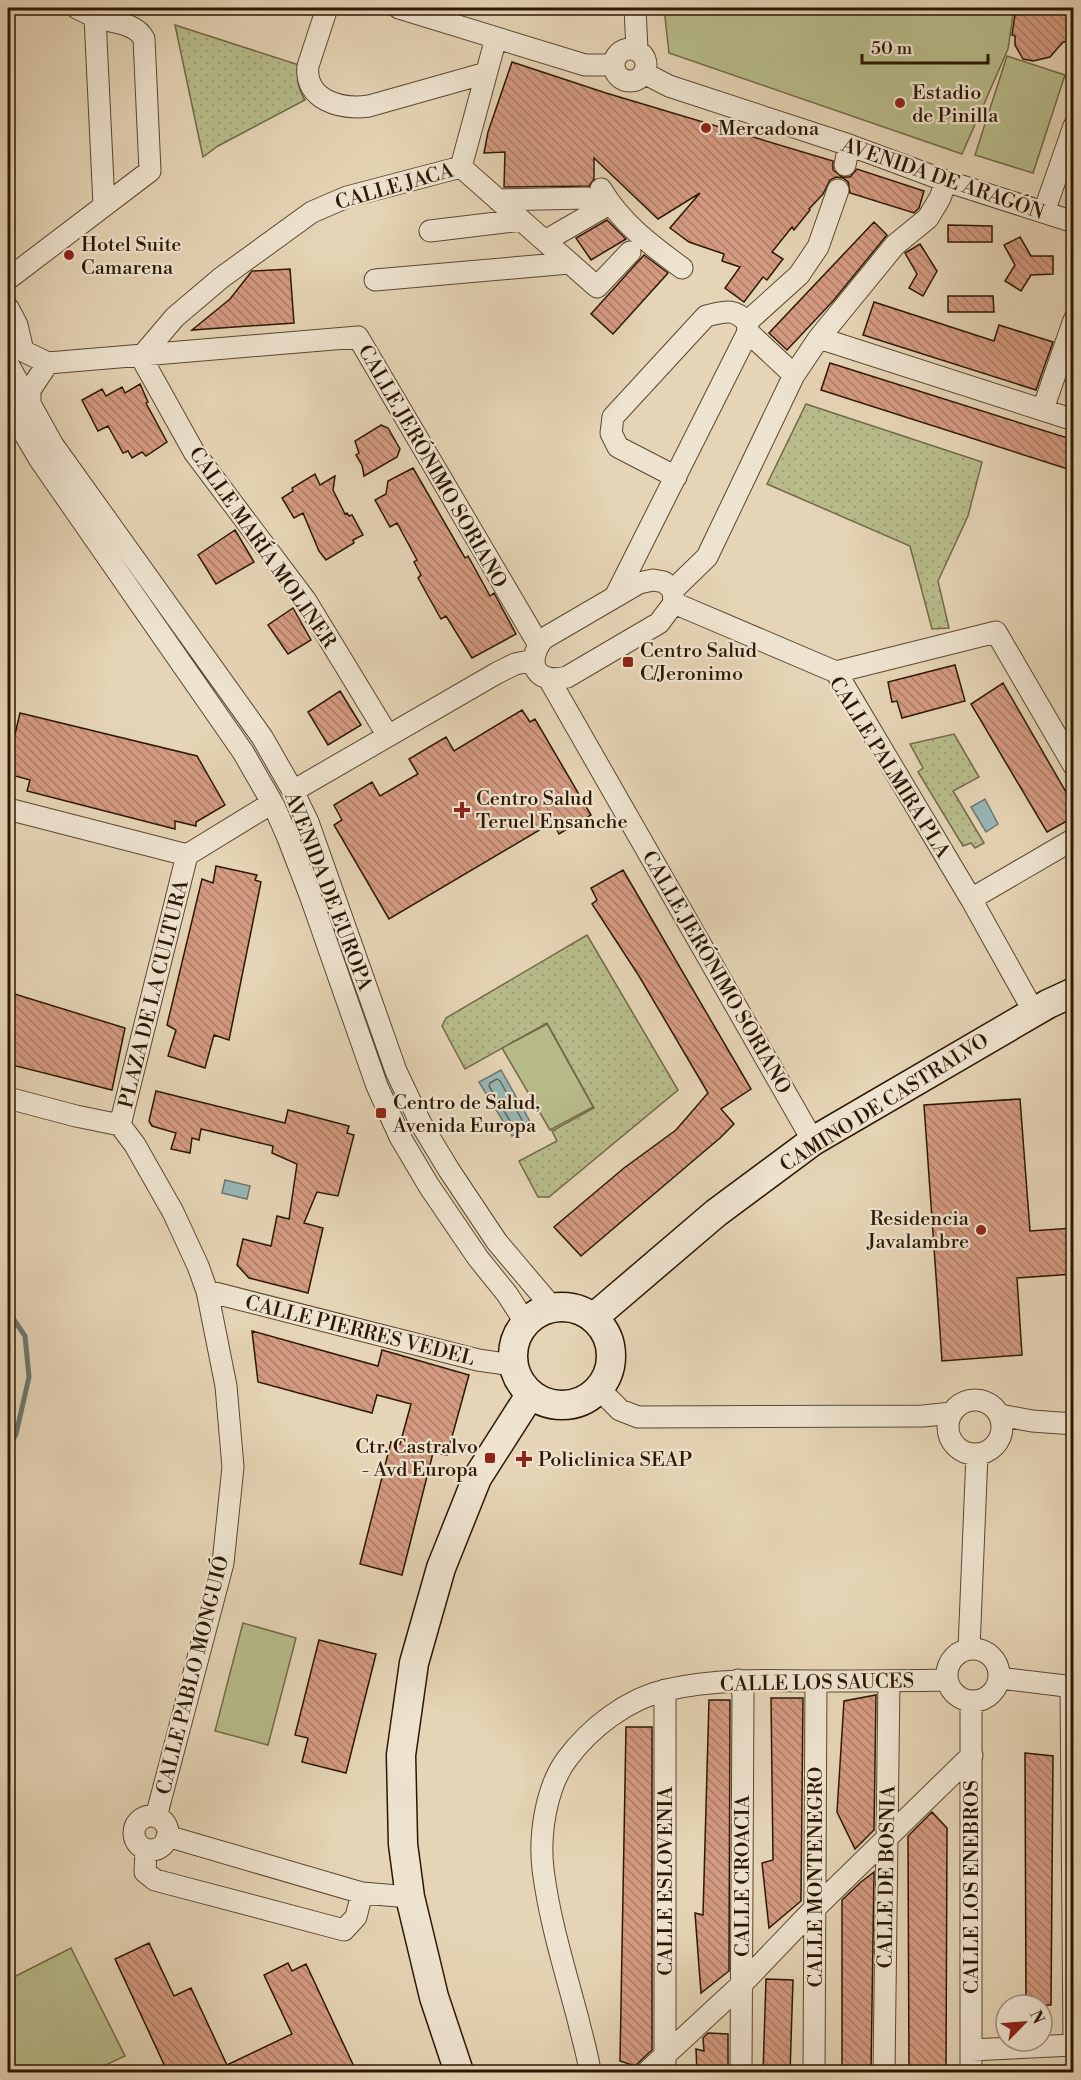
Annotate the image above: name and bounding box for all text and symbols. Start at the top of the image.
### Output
scale bar [862,27,988,65]
text: 50 m [871,37,913,60]
place label: Estadio de Pinilla [912,81,999,129]
marker: Estadio de Pinilla [893,96,907,110]
place label: Mercadona [718,117,820,142]
marker: Mercadona [699,121,713,135]
street label: AVENIDA DE ARAGÓN [837,132,1048,226]
street label: CALLE JACA [333,158,458,216]
place label: Hotel Suite Camarena [81,233,181,281]
marker: Hotel Suite Camarena [62,248,76,262]
street label: CALLE JERÓNIMO SORIANO [352,340,513,593]
street label: CALLE MARÍA MOLINER [183,442,342,654]
place label: Centro Salud C/Jeronimo [640,639,758,687]
marker: Centro Salud C/Jeronimo [621,655,635,669]
street label: CALLE PALMIRA PLA [823,672,955,864]
place label: Centro Salud Teruel Ensanche [476,787,628,835]
street label: AVENIDA DE EUROPA [278,788,377,996]
marker: Centro Salud Teruel Ensanche [453,801,471,819]
street label: CALLE JERÓNIMO SORIANO [636,846,797,1099]
street label: PLAZA DE LA CULTURA [114,876,195,1111]
street label: CAMINO DE CASTRALVO [776,1029,994,1178]
place label: Centro de Salud, Avenida Europa [392,1091,540,1139]
marker: Centro de Salud, Avenida Europa [374,1106,388,1120]
place label: Residencia Javalambre [866,1207,970,1255]
marker: Residencia Javalambre [974,1223,988,1237]
street label: CALLE PIERRES VEDEL [242,1291,477,1372]
place label: Ctr. Castralvo - Avd Europa [355,1435,479,1483]
place label: Policlinica SEAP [538,1448,692,1473]
marker: Policlinica SEAP [515,1450,533,1468]
marker: Ctr. Castralvo - Avd Europa [483,1451,497,1465]
street label: CALLE PABLO MONGUIÓ [151,1553,235,1797]
street label: CALLE LOS SAUCES [720,1669,914,1698]
street label: CALLE MONTENEGRO [804,1767,829,1987]
street label: CALLE LOS ENEBROS [960,1780,985,1994]
street label: CALLE DE BOSNIA [873,1784,902,1969]
street label: CALLE ESLOVENIA [654,1785,679,1976]
street label: CALLE CROACIA [731,1794,756,1957]
north arrow [994,1993,1054,2053]
text: N [1025,2007,1049,2027]

